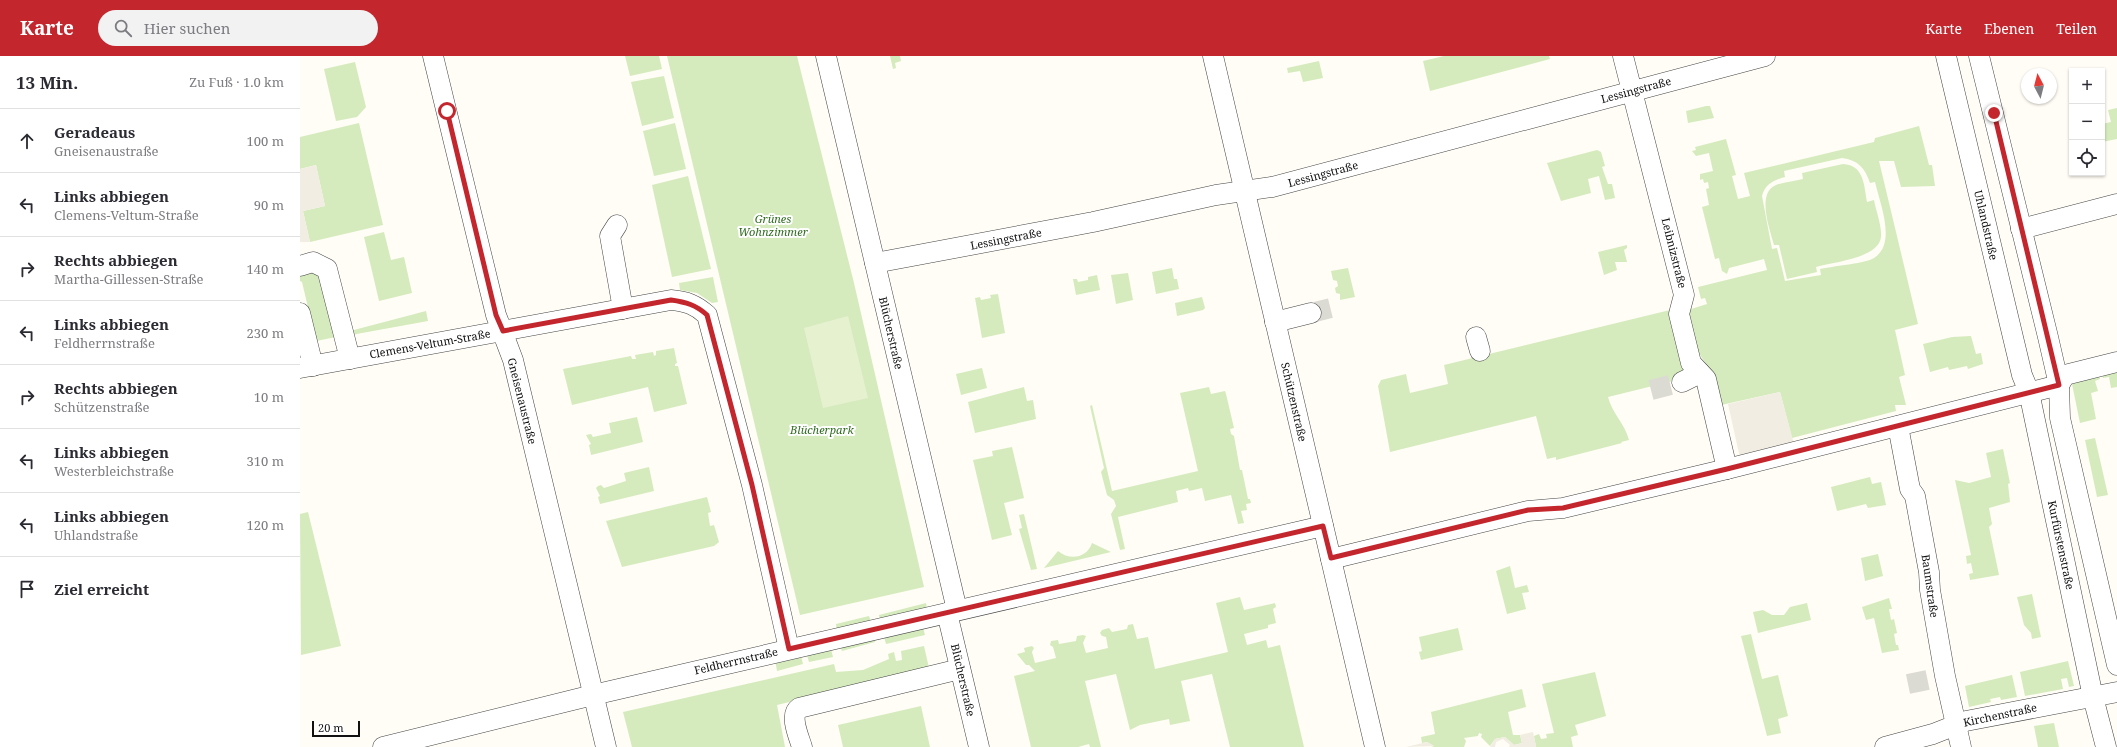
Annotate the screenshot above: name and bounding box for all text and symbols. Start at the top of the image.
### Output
search box [98,10,378,46]
text: Karte [20,15,74,41]
icon: search [112,17,134,39]
text: Hier suchen [144,18,230,38]
text: Karte [1925,19,1962,38]
text: Ebenen [1984,19,2034,38]
text: Teilen [2056,19,2097,38]
north arrow [2021,68,2057,104]
map controls [2069,68,2105,176]
button: + [2069,68,2105,104]
text: 13 Min. [16,71,78,94]
text: Zu Fuß · 1.0 km [189,73,284,91]
street label: Lessingstraße [1599,73,1673,106]
route start [438,102,456,120]
route end [1985,104,2003,122]
button: − [2069,104,2105,140]
text: Geradeaus [54,122,135,142]
icon: ahead [16,130,38,152]
text: 100 m [247,132,284,150]
button: locate [2069,140,2105,176]
text: Gneisenaustraße [54,142,159,160]
street label: Lessingstraße [1286,157,1360,190]
text: Links abbiegen [54,186,169,206]
street label: Uhlandstraße [1971,188,2002,261]
icon: left [16,194,38,216]
text: 90 m [254,196,284,214]
text: Clemens-Veltum-Straße [54,206,199,224]
park label: Grünes Wohnzimmer [738,211,809,239]
street label: Leibnizstraße [1658,216,1691,290]
street label: Lessingstraße [969,224,1043,253]
text: Rechts abbiegen [54,250,178,270]
icon: right [16,258,38,280]
text: 140 m [247,260,284,278]
text: Martha-Gillessen-Straße [54,270,204,288]
street label: Blücherstraße [876,295,907,371]
text: Links abbiegen [54,314,169,334]
icon: left [16,322,38,344]
text: 230 m [247,324,284,342]
street label: Clemens-Veltum-Straße [368,325,492,362]
text: Feldherrnstraße [54,334,155,352]
street label: Gneisenaustraße [505,356,540,446]
street label: Schützenstraße [1278,361,1311,443]
text: Rechts abbiegen [54,378,178,398]
icon: right [16,386,38,408]
text: 10 m [254,388,284,406]
text: Schützenstraße [54,398,150,416]
park label: Blücherpark [789,422,855,437]
text: Links abbiegen [54,442,169,462]
icon: left [16,450,38,472]
text: 310 m [247,452,284,470]
text: Westerbleichstraße [54,462,174,480]
street label: Kurfürstenstraße [2045,499,2078,591]
text: Links abbiegen [54,506,169,526]
icon: left [16,514,38,536]
text: 120 m [247,516,284,534]
text: Uhlandstraße [54,526,138,544]
street label: Baumstraße [1919,553,1942,619]
icon: arrive [16,578,38,600]
text: Ziel erreicht [54,579,149,599]
street label: Blücherstraße [948,642,979,718]
street label: Feldherrnstraße [693,644,779,677]
street label: Kirchenstraße [1962,699,2038,730]
scale bar [312,719,360,738]
text: 20 m [318,720,344,735]

